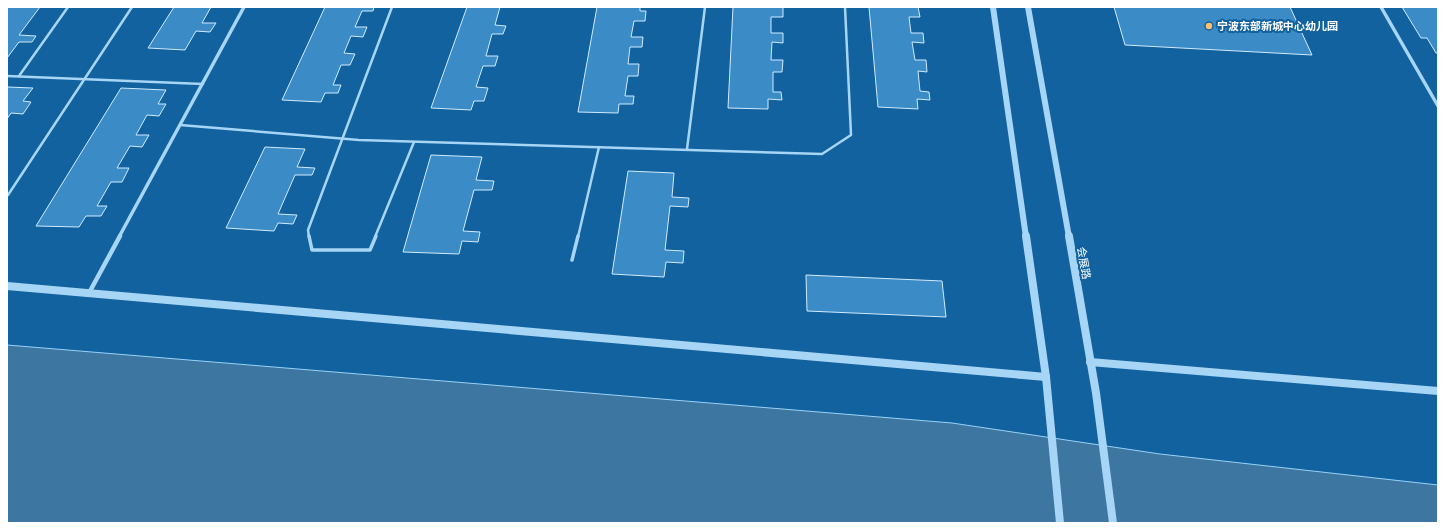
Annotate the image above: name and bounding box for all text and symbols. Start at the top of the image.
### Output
place label: 宁波东部新城中心幼儿园 [1217,18,1338,34]
marker: 宁波东部新城中心幼儿园 [1204,21,1214,31]
street label: 会展路 [1073,245,1095,281]

